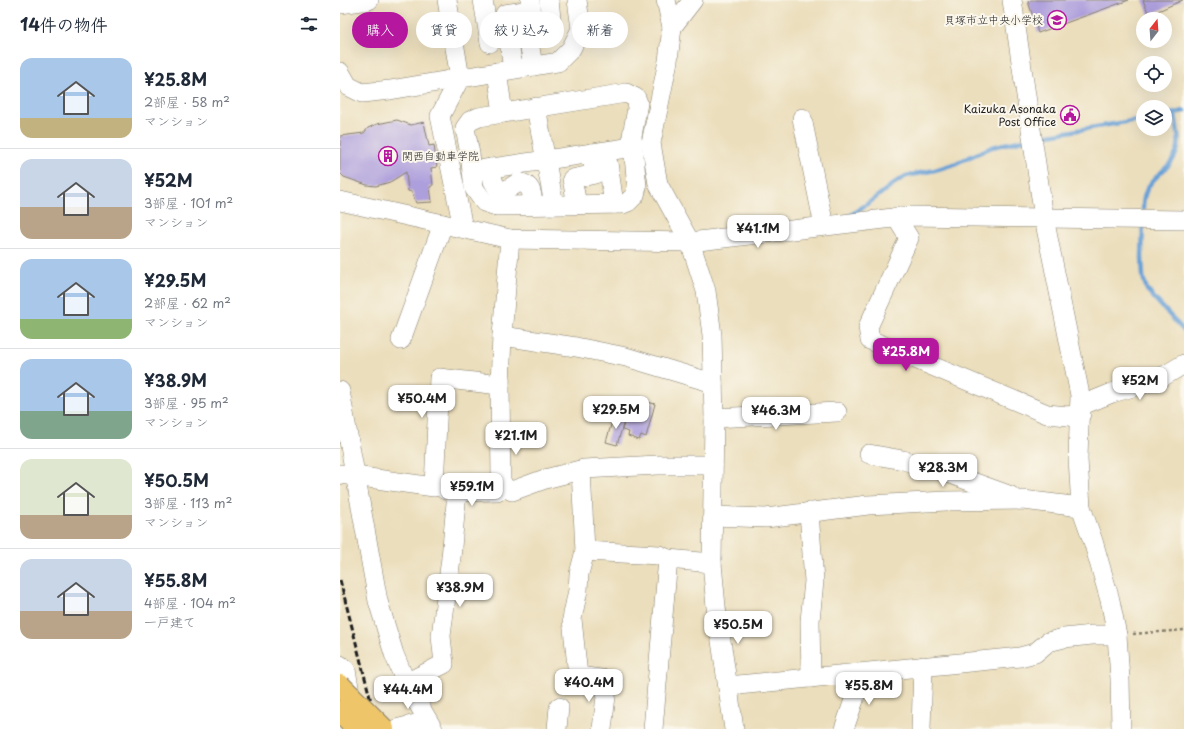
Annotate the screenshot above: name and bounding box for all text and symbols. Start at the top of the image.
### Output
school or university icon: 貝塚市立中央小学校 [1046,9,1068,31]
text: 14件の物件 [20,11,108,37]
place label: 貝塚市立中央小学校 [944,11,1043,28]
chip: 購入 [352,12,408,48]
chip: 賃貸 [416,12,472,48]
chip: 絞り込み [480,12,564,48]
chip: 新着 [572,12,628,48]
north arrow [1136,12,1172,48]
map controls [1136,12,1172,136]
icon: filters [298,13,320,35]
button: locate [1136,56,1172,92]
text: ¥25.8M [144,66,207,92]
icon: home [52,74,100,122]
text: 2部屋 · 58 m² [144,92,230,111]
place label: Kaizuka Asonaka Post Office [964,100,1056,130]
button: layers [1136,100,1172,136]
public building icon: Kaizuka Asonaka Post Office [1059,104,1081,126]
text: マンション [144,111,208,130]
building icon: 関西自動車学院 [377,145,399,167]
place label: 関西自動車学院 [402,147,479,164]
text: ¥52M [144,167,193,193]
icon: home [52,175,100,223]
text: 3部屋 · 101 m² [144,193,233,212]
text: マンション [144,212,208,231]
pin: ¥41.1M [725,215,791,249]
text: ¥41.1M [736,218,780,237]
text: ¥29.5M [144,267,206,293]
icon: home [52,275,100,323]
text: 2部屋 · 62 m² [144,293,231,312]
text: マンション [144,312,208,331]
pin: ¥25.8M [873,338,939,372]
text: ¥25.8M [882,341,930,360]
text: ¥38.9M [144,367,207,393]
pin: ¥52M [1116,367,1164,401]
text: ¥52M [1121,370,1159,389]
icon: home [52,375,100,423]
pin: ¥50.4M [389,385,455,419]
text: ¥50.4M [397,388,447,407]
text: 3部屋 · 95 m² [144,393,229,412]
pin: ¥29.5M [583,396,649,430]
pin: ¥46.3M [743,397,809,431]
text: ¥29.5M [592,399,640,418]
text: ¥46.3M [751,400,801,419]
text: マンション [144,412,208,431]
pin: ¥21.1M [483,422,549,456]
text: ¥21.1M [494,425,538,444]
pin: ¥28.3M [910,454,976,488]
text: ¥28.3M [918,457,968,476]
text: ¥50.5M [144,467,209,493]
pin: ¥59.1M [439,473,505,507]
icon: home [52,475,100,523]
text: ¥59.1M [450,476,494,495]
text: 3部屋 · 113 m² [144,493,232,512]
text: マンション [144,512,208,531]
text: ¥55.8M [144,567,207,593]
pin: ¥38.9M [427,574,493,608]
icon: home [52,575,100,623]
text: ¥38.9M [436,577,484,596]
text: 4部屋 · 104 m² [144,593,236,612]
pin: ¥50.5M [705,611,771,645]
text: 一戸建て [144,612,196,631]
text: ¥50.5M [713,614,763,633]
pin: ¥40.4M [556,669,622,703]
text: ¥40.4M [564,672,614,691]
pin: ¥55.8M [836,672,902,706]
text: ¥55.8M [845,675,893,694]
pin: ¥44.4M [375,676,441,710]
text: ¥44.4M [383,679,433,698]

